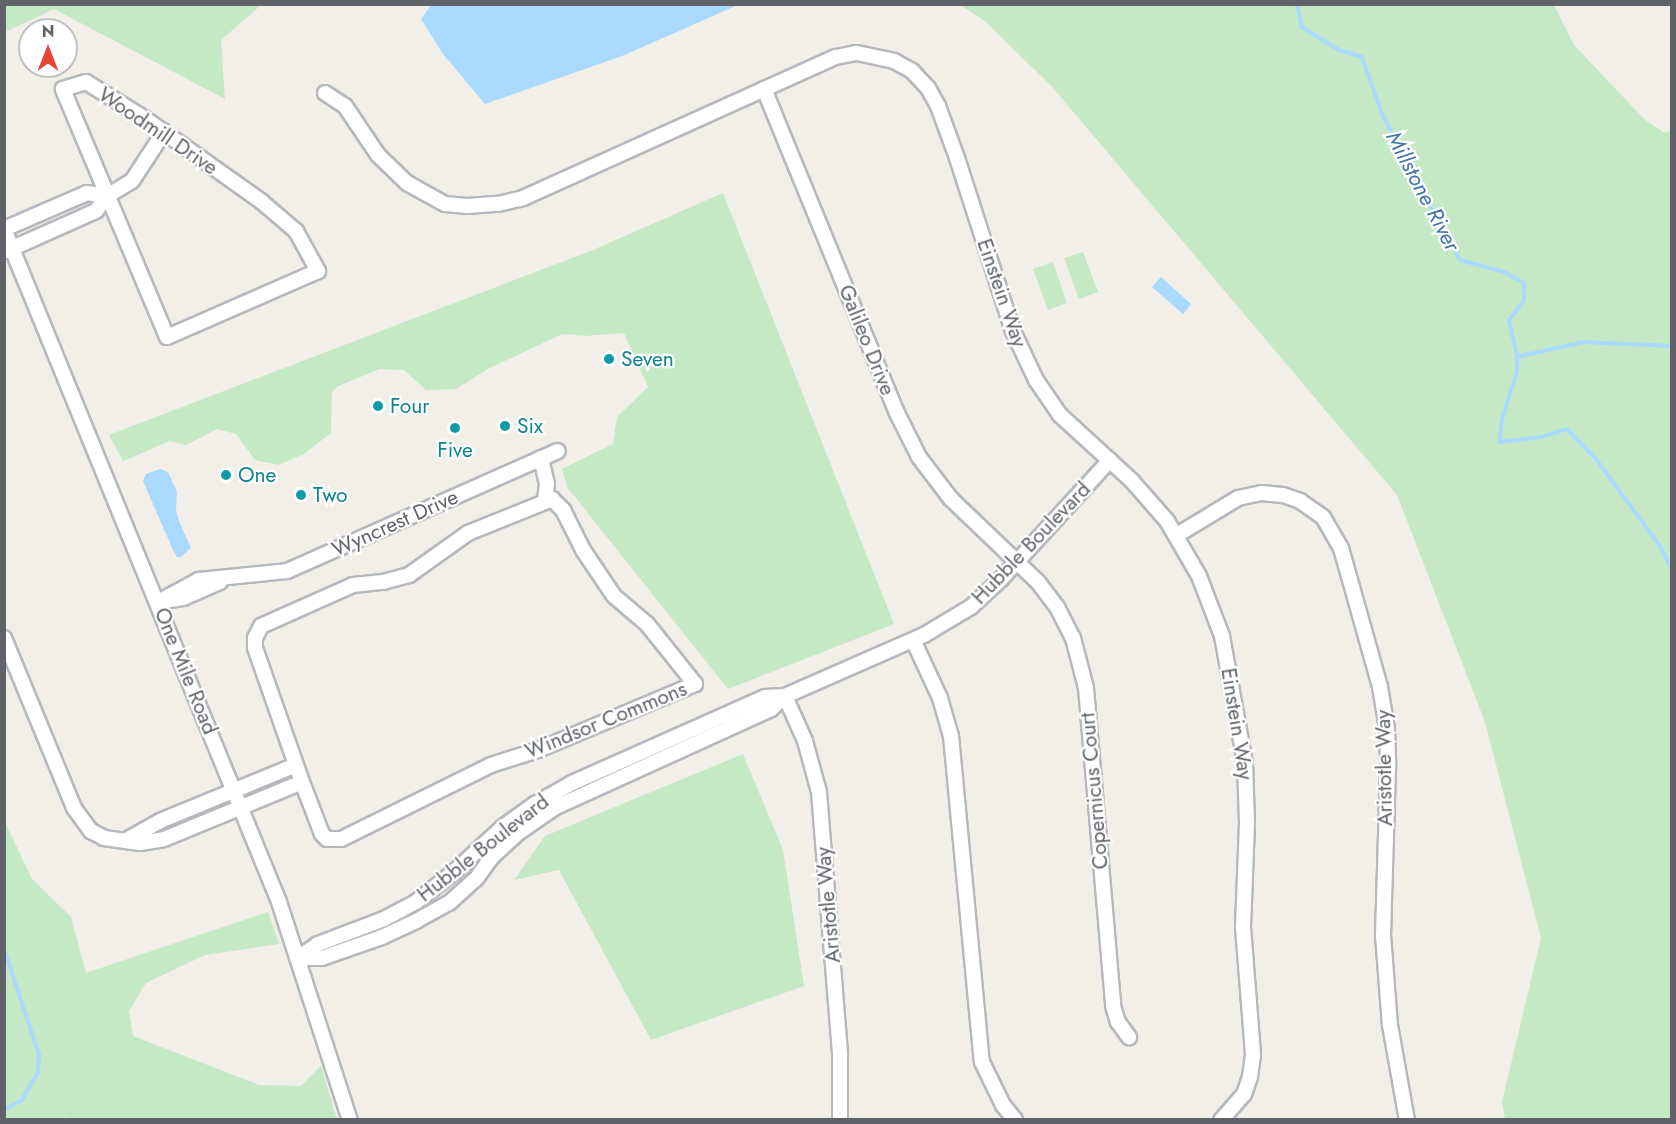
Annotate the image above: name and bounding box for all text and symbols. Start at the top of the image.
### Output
north arrow [18,18,78,78]
text: N [42,20,54,43]
street label: Woodmill Drive [94,82,222,180]
water label: Millstone River [1380,127,1466,255]
street label: Einstein Way [972,235,1032,351]
street label: Galileo Drive [833,281,901,399]
place label: Seven [621,346,674,372]
marker: Seven [602,352,616,366]
place label: Four [390,393,430,419]
marker: Four [371,399,385,413]
place label: Six [517,413,543,439]
marker: Six [498,419,512,433]
marker: Five [448,421,462,435]
place label: Five [437,437,473,463]
place label: One [238,462,276,488]
marker: One [219,468,233,482]
street label: Hubble Boulevard [966,477,1096,609]
place label: Two [313,482,348,508]
street label: Wyncrest Drive [328,484,462,562]
marker: Two [294,488,308,502]
street label: One Mile Road [149,604,223,738]
street label: Einstein Way [1216,666,1258,782]
street label: Windsor Commons [521,676,691,764]
street label: Aristotle Way [1370,710,1398,826]
street label: Copernicus Court [1075,712,1113,870]
street label: Hubble Boulevard [412,789,554,907]
street label: Aristotle Way [810,846,846,964]

